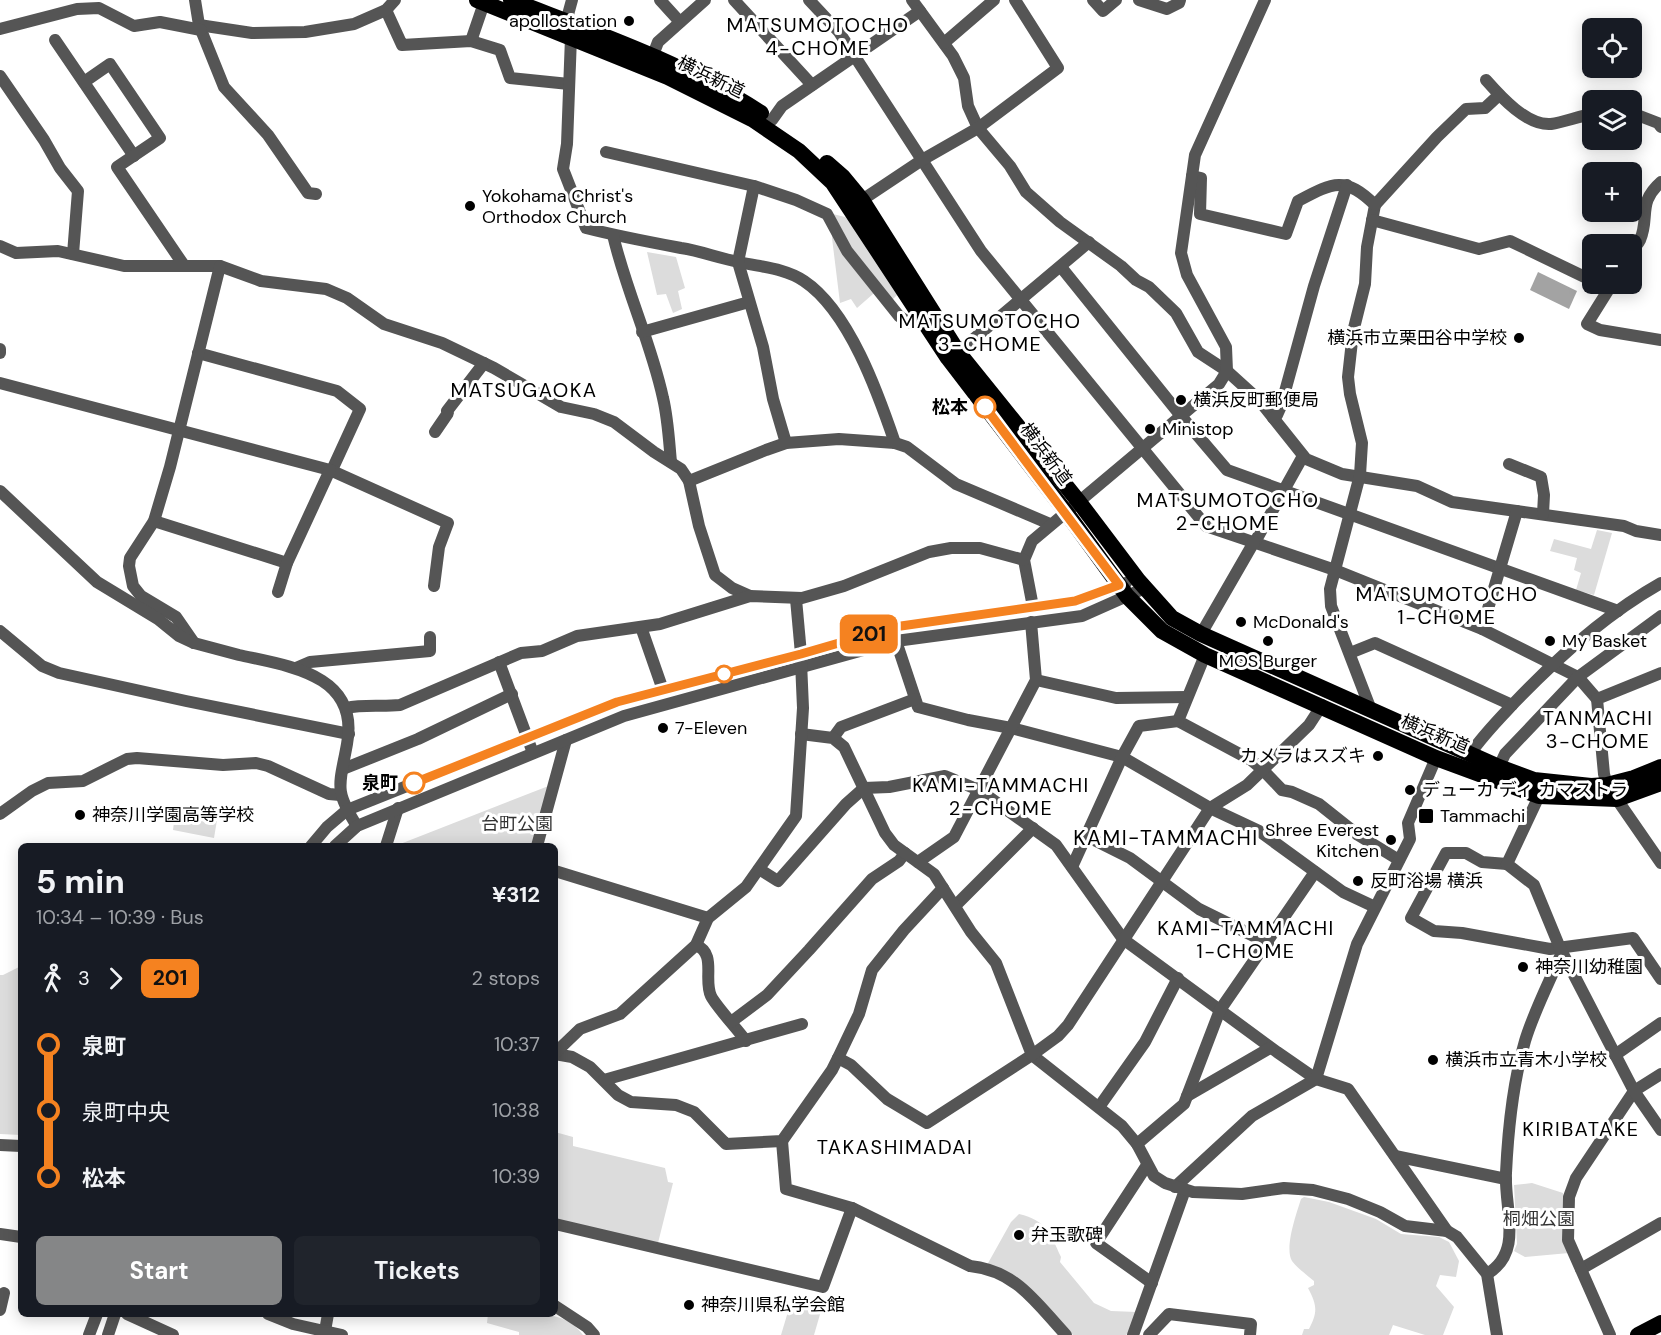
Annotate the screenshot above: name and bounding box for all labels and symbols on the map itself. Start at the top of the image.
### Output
place label: apollostation [509,9,617,33]
district label: MATSUMOTOCHO 4-CHOME [726,12,910,61]
marker: apollostation [622,14,636,28]
street label: 横浜新道 [673,50,749,104]
place label: Yokohama Christ's Orthodox Church [482,184,633,229]
marker: Yokohama Christ's Orthodox Church [463,199,477,213]
district label: MATSUMOTOCHO 3-CHOME [898,308,1082,357]
place label: 横浜市立栗田谷中学校 [1327,326,1507,350]
marker: 横浜市立栗田谷中学校 [1512,331,1526,345]
district label: MATSUGAOKA [450,377,598,403]
place label: 横浜反町郵便局 [1193,388,1319,412]
marker: 横浜反町郵便局 [1174,393,1188,407]
place label: 松本 [932,395,968,419]
marker: 松本 [974,396,996,418]
place label: Ministop [1162,417,1234,441]
street label: 横浜新道 [1015,418,1077,490]
marker: Ministop [1143,422,1157,436]
district label: MATSUMOTOCHO 2-CHOME [1136,487,1320,536]
district label: MATSUMOTOCHO 1-CHOME [1355,581,1539,630]
place label: McDonald's [1253,610,1349,634]
line badge: 201 [834,614,904,654]
marker: McDonald's [1234,615,1248,629]
place label: My Basket [1562,629,1647,653]
marker: MOS Burger [1261,634,1275,648]
marker: My Basket [1543,634,1557,648]
place label: MOS Burger [1219,649,1318,673]
unlabelled marker [715,665,733,683]
district label: TANMACHI 3-CHOME [1543,705,1653,754]
street label: 横浜新道 [1397,709,1473,759]
place label: 7-Eleven [675,716,747,740]
marker: 7-Eleven [656,721,670,735]
place label: カメラはスズキ [1240,744,1366,768]
marker: カメラはスズキ [1371,749,1385,763]
place label: 泉町 [362,771,398,795]
marker: 泉町 [403,772,425,794]
district label: KAMI-TAMMACHI 2-CHOME [912,772,1090,821]
place label: デューカ ディ カマストラ [1422,778,1628,802]
marker: デューカ ディ カマストラ [1403,783,1417,797]
place label: 神奈川学園高等学校 [92,803,254,827]
place label: Tammachi [1440,804,1525,828]
marker: Tammachi [1417,807,1435,825]
marker: 神奈川学園高等学校 [73,808,87,822]
park label: 台町公園 [481,812,553,836]
place label: Shree Everest Kitchen [1265,818,1379,863]
district label: KAMI-TAMMACHI [1073,824,1259,852]
marker: Shree Everest Kitchen [1384,833,1398,847]
place label: 反町浴場 横浜 [1370,869,1483,893]
marker: 反町浴場 横浜 [1351,874,1365,888]
district label: KAMI-TAMMACHI 1-CHOME [1157,915,1335,964]
place label: 神奈川幼稚園 [1535,955,1643,979]
marker: 神奈川幼稚園 [1516,960,1530,974]
place label: 横浜市立青木小学校 [1445,1048,1607,1072]
marker: 横浜市立青木小学校 [1426,1053,1440,1067]
district label: KIRIBATAKE [1522,1116,1640,1142]
district label: TAKASHIMADAI [817,1134,973,1160]
park label: 桐畑公園 [1503,1207,1575,1231]
place label: 弁玉歌碑 [1031,1223,1103,1247]
marker: 弁玉歌碑 [1012,1228,1026,1242]
place label: 神奈川県私学会館 [701,1293,845,1317]
marker: 神奈川県私学会館 [682,1298,696,1312]

